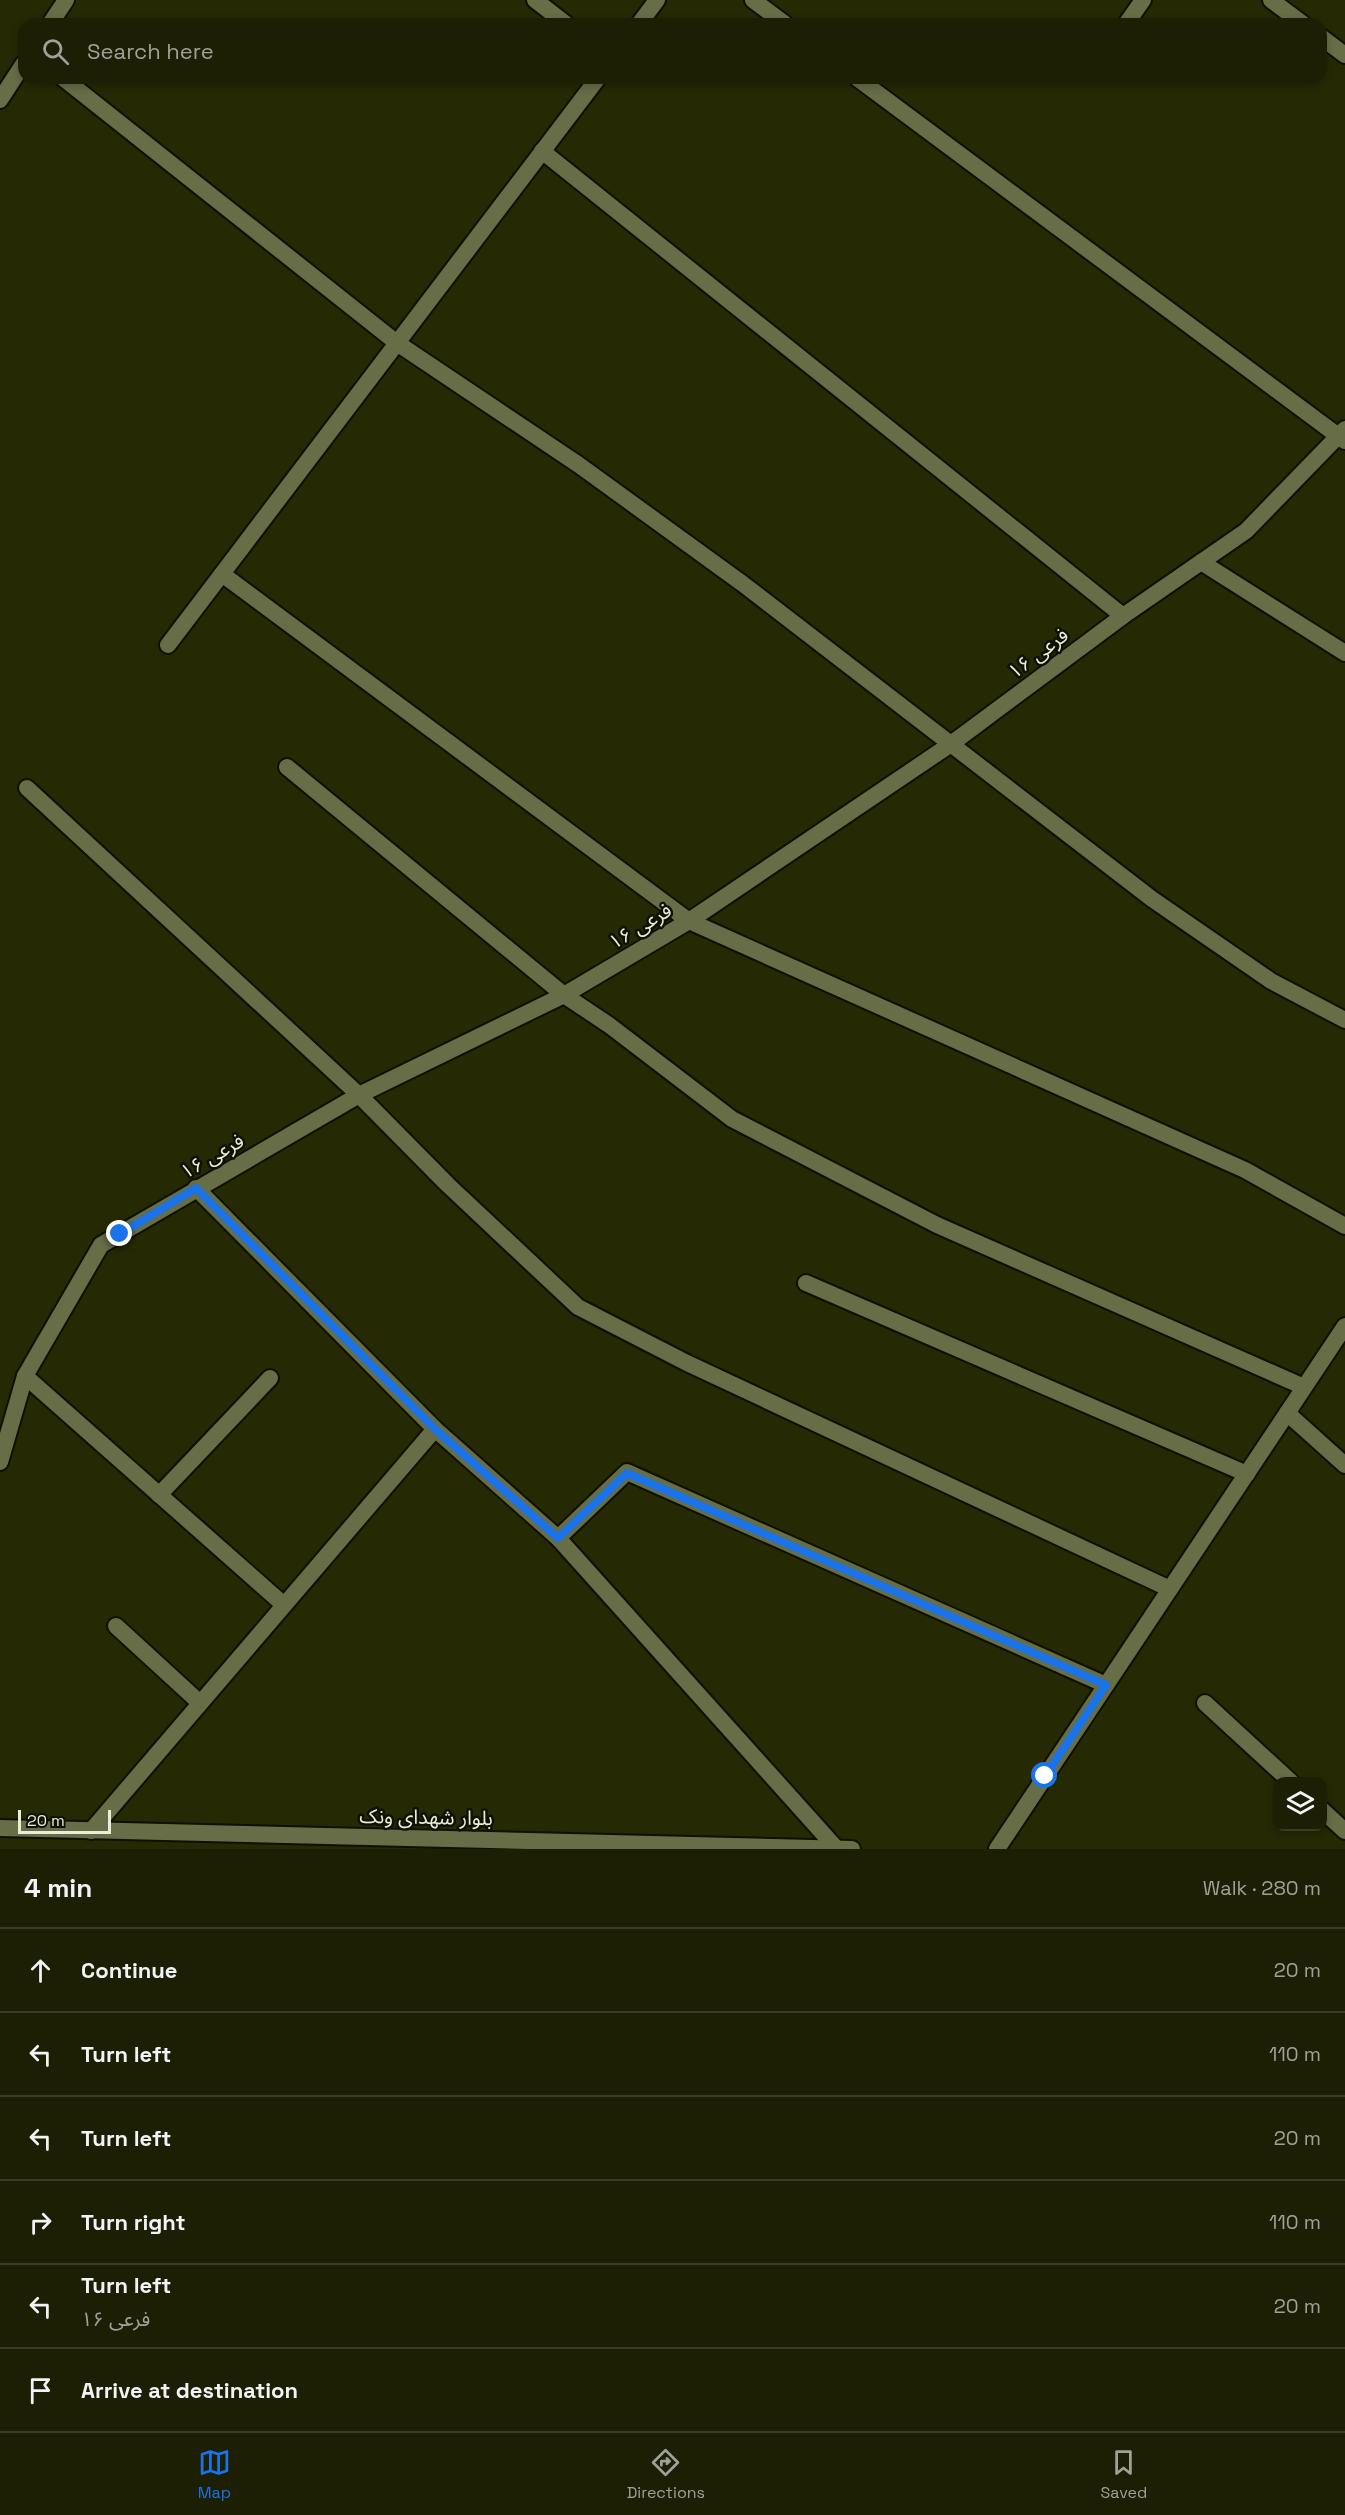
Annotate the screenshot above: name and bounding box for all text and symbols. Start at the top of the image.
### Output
search box [18,18,1327,84]
icon: search [39,35,72,68]
text: Search here [87,37,214,65]
street label: فرعی ۱۶ [1003,622,1073,684]
street label: فرعی ۱۶ [604,897,676,955]
street label: فرعی ۱۶ [176,1127,249,1185]
route end [106,1220,132,1246]
route start [1031,1762,1057,1788]
map controls [1273,1777,1327,1831]
button: layers [1273,1777,1327,1831]
street label: بلوار شهدای ونک [359,1803,493,1831]
scale bar [18,1807,111,1834]
text: 20 m [27,1810,65,1831]
text: 4 min [24,1871,92,1905]
text: Walk · 280 m [1203,1875,1321,1901]
icon: ahead [24,1954,57,1987]
text: Continue [81,1956,177,1984]
text: 20 m [1274,1957,1321,1983]
icon: left [24,2038,57,2071]
text: Turn left [81,2040,171,2068]
text: 110 m [1269,2041,1321,2067]
icon: left [24,2122,57,2155]
text: Turn left [81,2124,171,2152]
text: 20 m [1274,2125,1321,2151]
icon: right [24,2206,57,2239]
text: Turn right [81,2208,186,2236]
text: 110 m [1269,2209,1321,2235]
text: Turn left [81,2271,171,2299]
icon: left [24,2290,57,2323]
text: 20 m [1274,2293,1321,2319]
text: فرعی ۱۶ [81,2306,150,2332]
icon: arrive [24,2374,57,2407]
text: Arrive at destination [81,2376,298,2404]
tab: Map [198,2446,231,2503]
tab: Directions [627,2446,705,2503]
tab: Saved [1101,2446,1147,2503]

